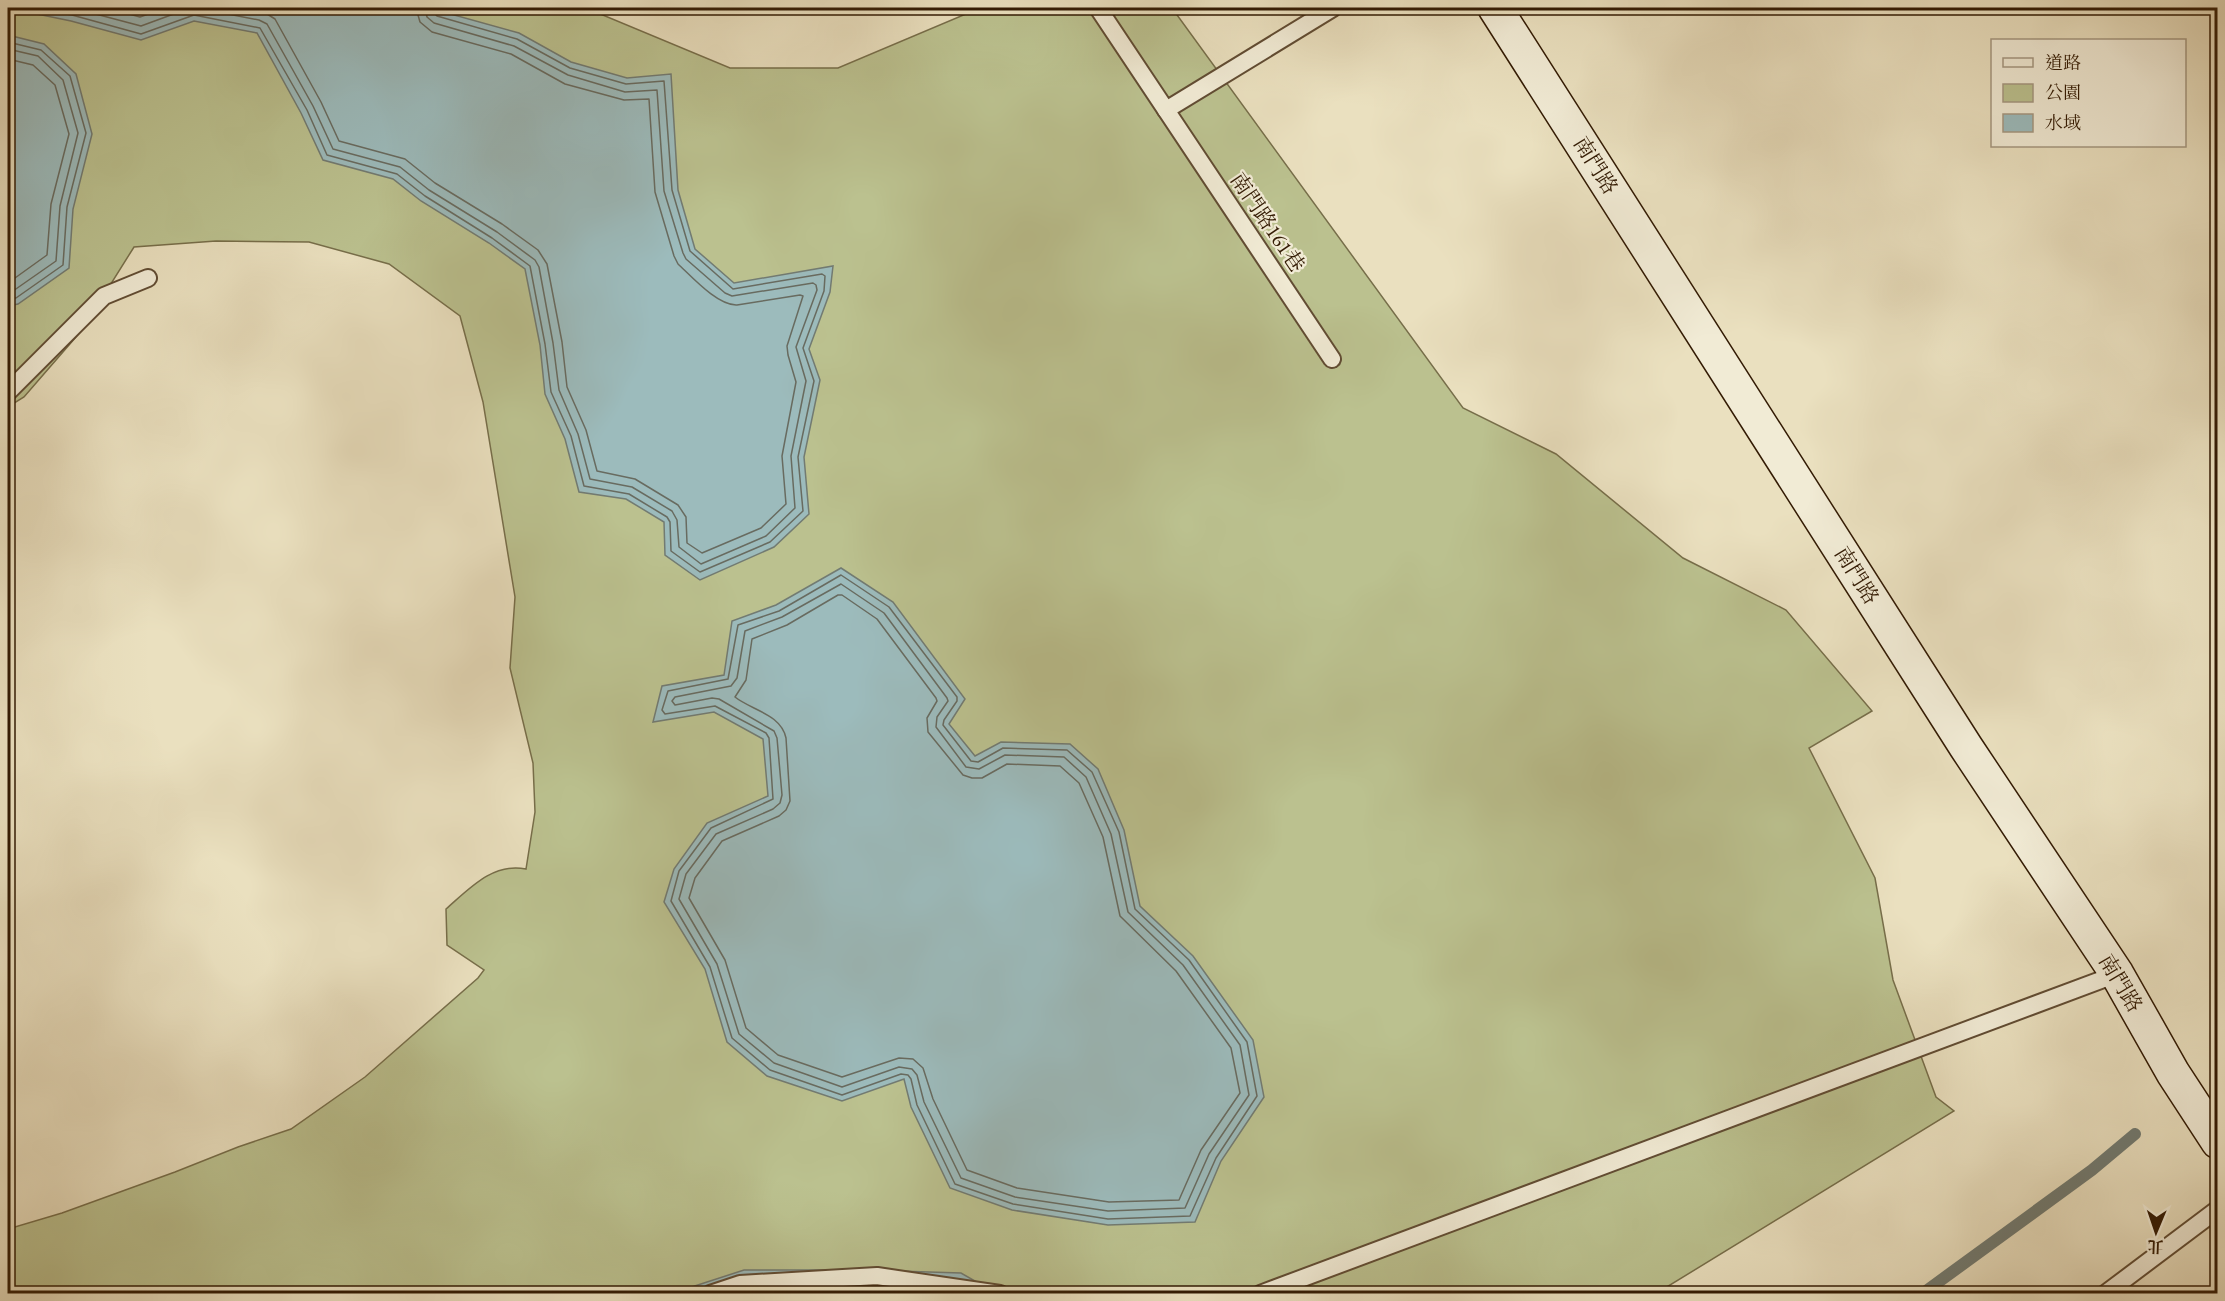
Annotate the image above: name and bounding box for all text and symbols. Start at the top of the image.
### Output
legend [1991,39,2186,147]
text: 道路 [2045,51,2081,74]
text: 公園 [2045,81,2081,104]
text: 水域 [2045,111,2081,134]
street label: 南門路 [1568,131,1624,199]
street label: 南門路161巷 [1225,167,1311,277]
street label: 南門路 [1829,541,1885,609]
street label: 南門路 [2093,949,2149,1017]
north arrow [2126,1202,2186,1262]
text: 北 [2147,1236,2164,1257]

